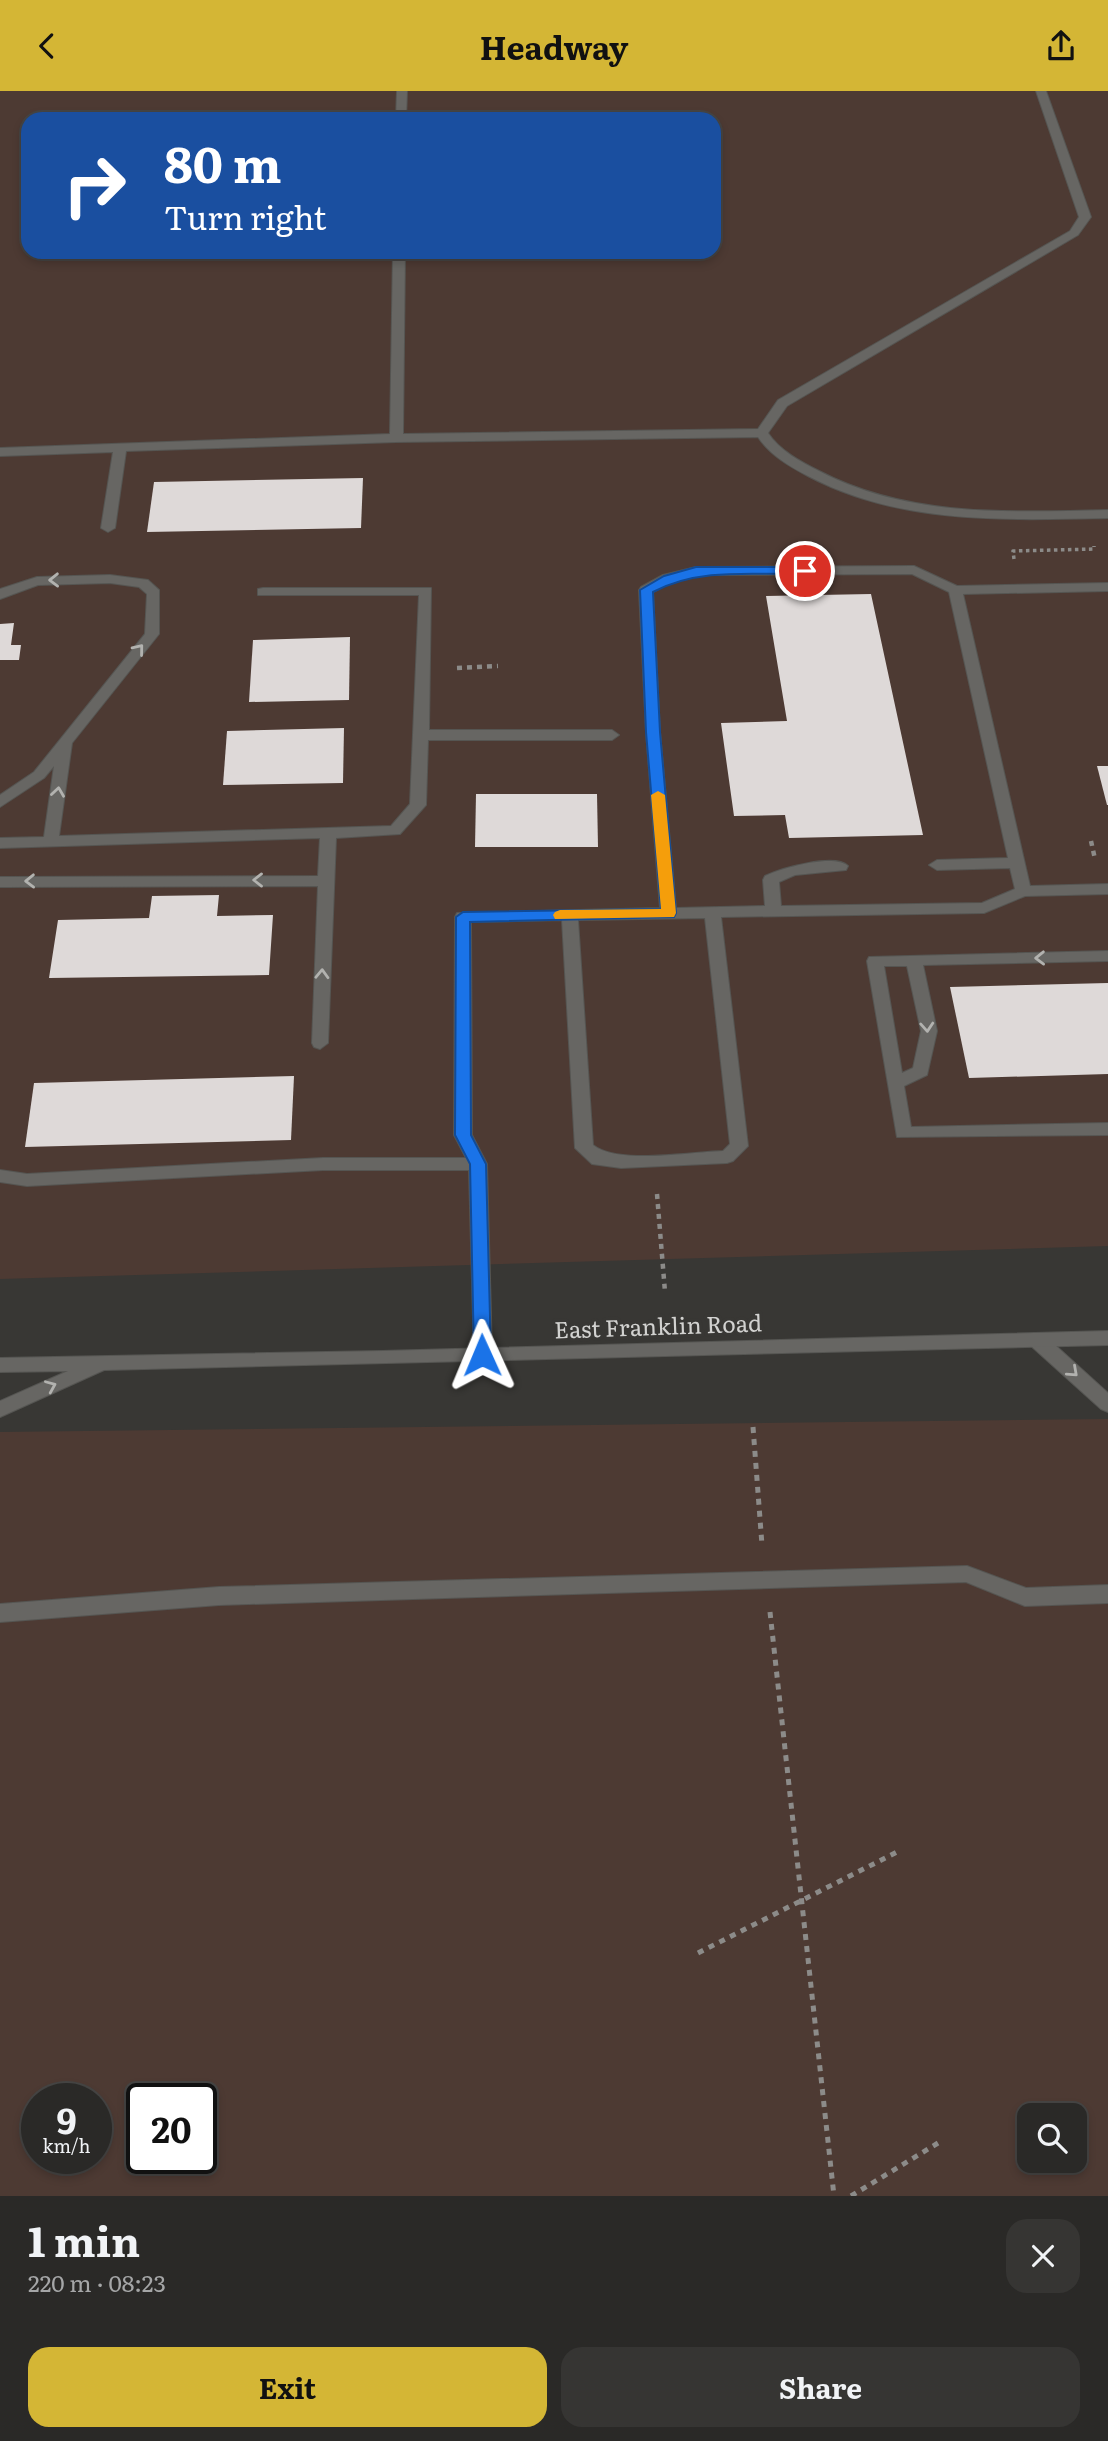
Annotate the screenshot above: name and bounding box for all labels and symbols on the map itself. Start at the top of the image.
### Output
pin [775,541,835,601]
one-way arrow [48,573,59,588]
one-way arrow [131,645,144,657]
one-way arrow [50,786,65,798]
one-way arrow [252,872,262,888]
one-way arrow [24,873,35,889]
one-way arrow [1034,950,1045,965]
one-way arrow [315,969,330,980]
one-way arrow [919,1022,934,1033]
street label: East Franklin Road [554,1304,762,1346]
position arrow [445,1318,519,1392]
one-way arrow [1065,1364,1078,1376]
one-way arrow [45,1381,57,1395]
speed limit sign: 20 [126,2083,217,2174]

